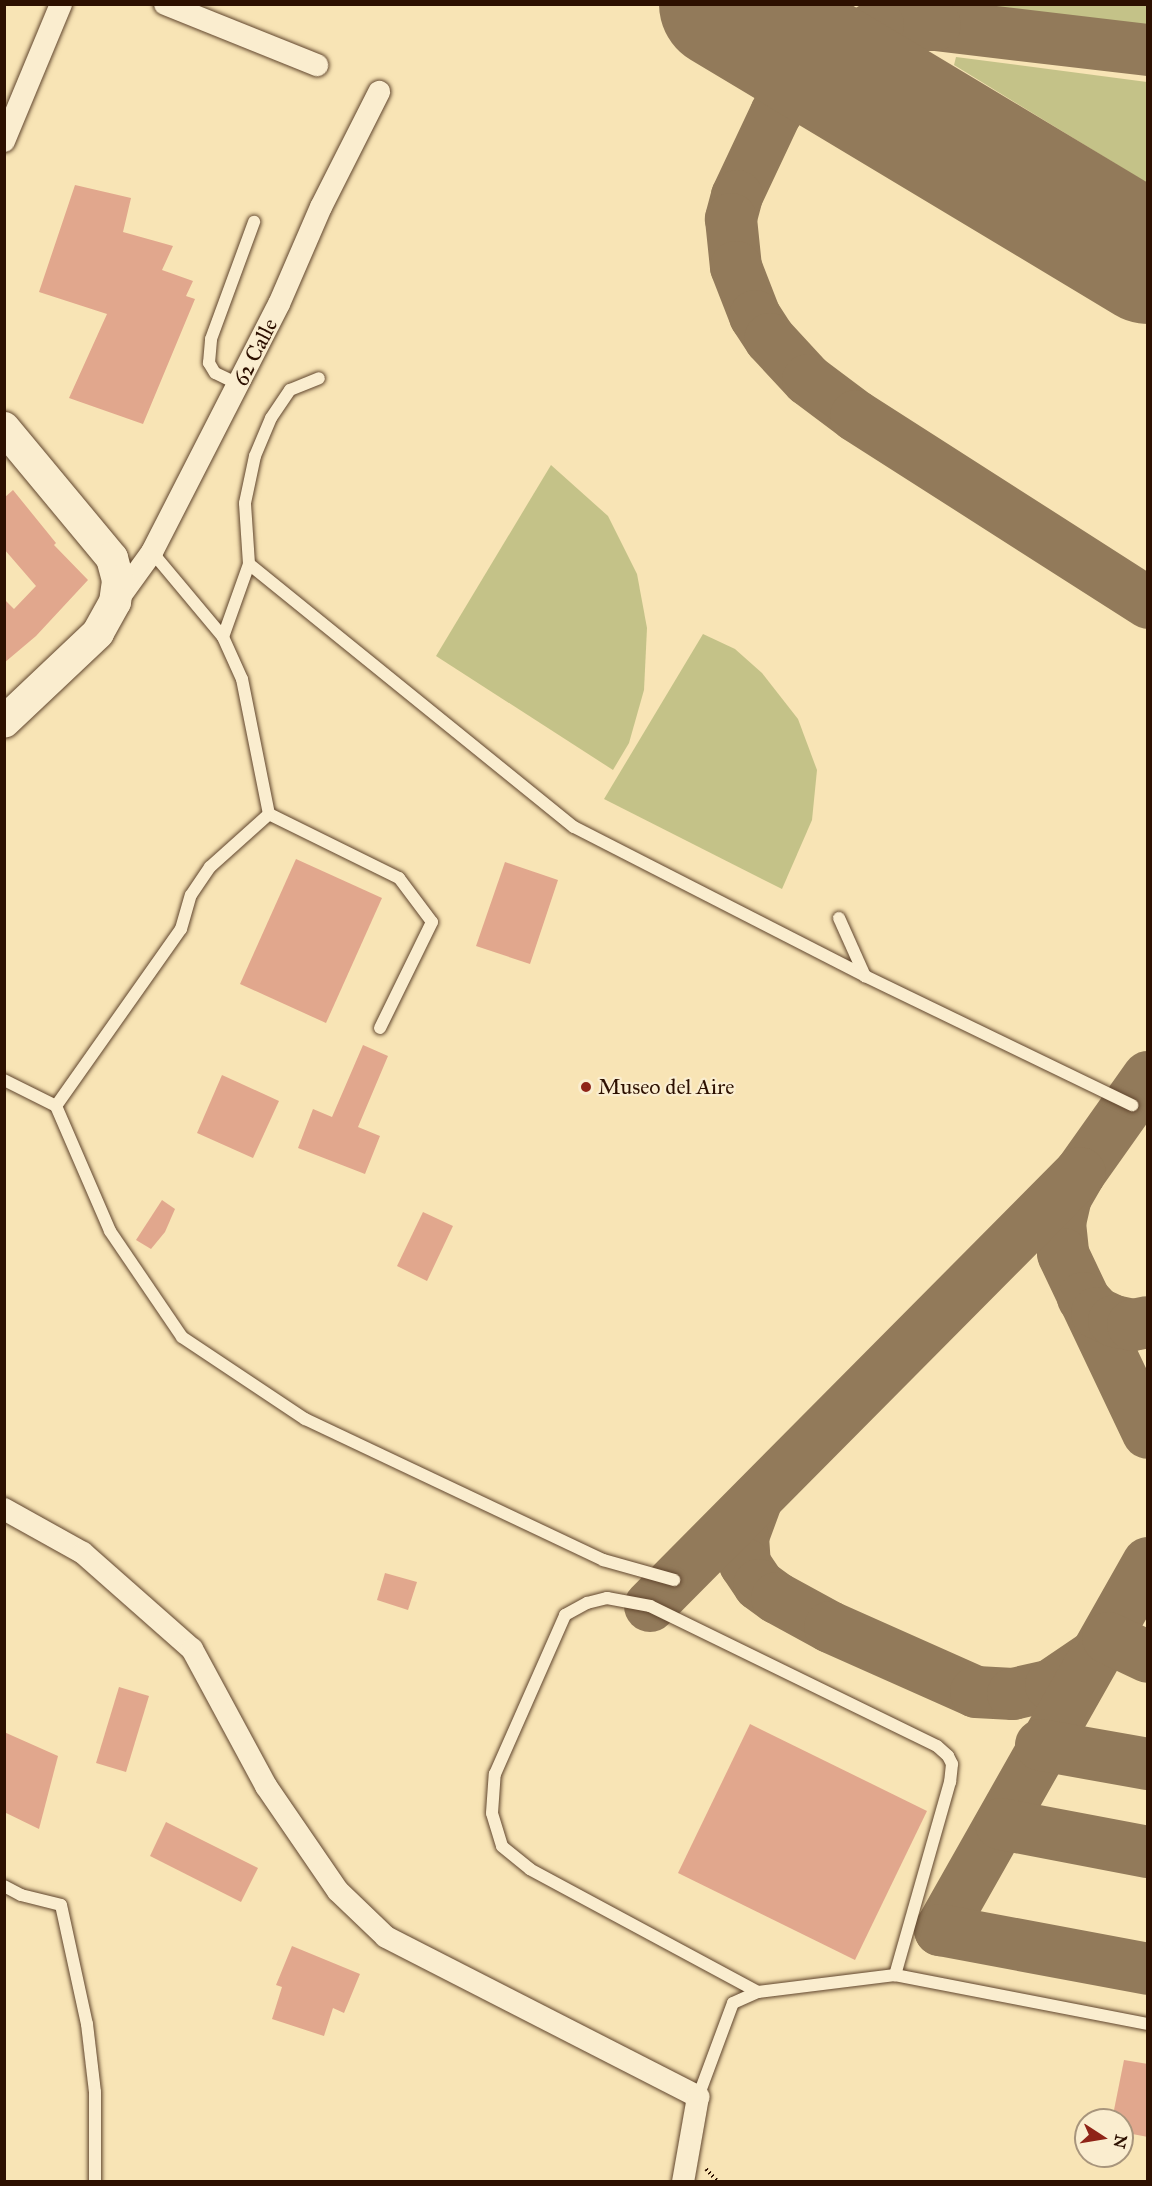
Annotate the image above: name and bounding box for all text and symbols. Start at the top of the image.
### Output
street label: 62 Calle [227,314,283,390]
place label: Museo del Aire [598,1074,734,1100]
marker: Museo del Aire [579,1080,593,1094]
north arrow [1074,2108,1134,2168]
text: N [1109,2133,1131,2150]

